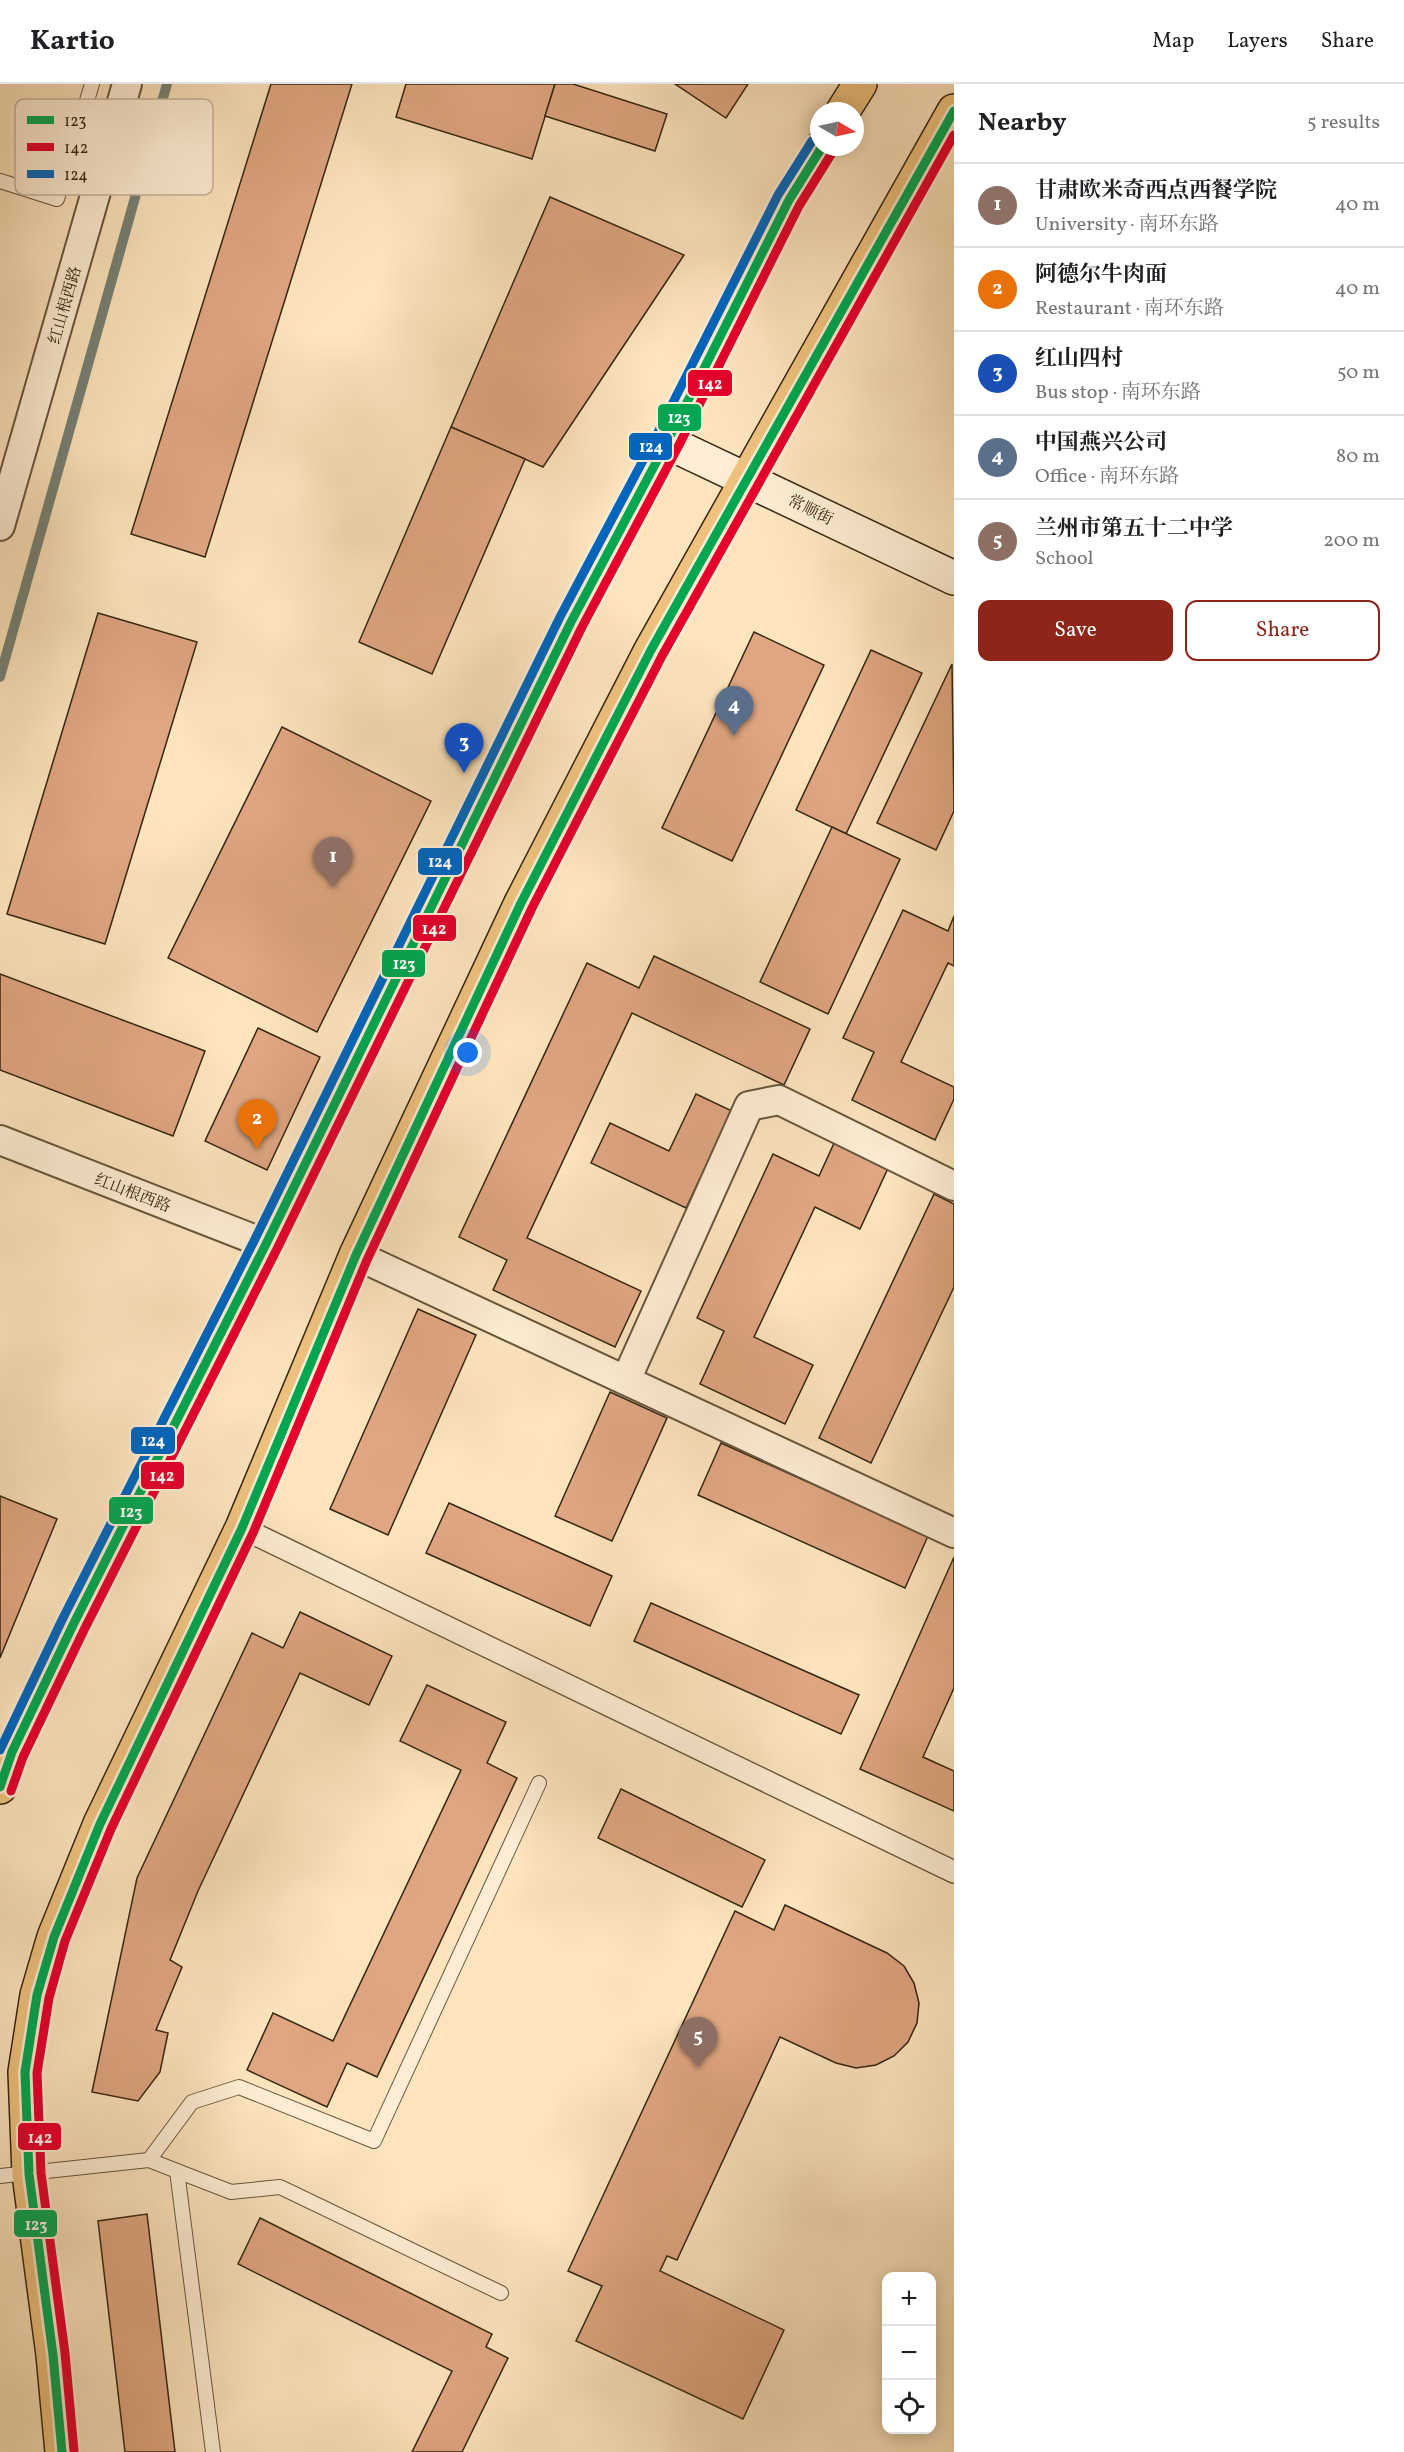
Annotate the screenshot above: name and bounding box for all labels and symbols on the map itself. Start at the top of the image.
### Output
legend [15,99,213,195]
north arrow [810,102,864,156]
text: 123 [64,111,87,133]
text: 142 [64,138,88,160]
text: 124 [64,165,88,187]
street label: 红山根西路 [44,264,88,347]
line badge: 142 [687,369,733,397]
text: 142 [698,374,722,396]
line badge: 123 [657,403,702,432]
text: 123 [668,408,690,430]
line badge: 124 [628,432,673,461]
text: 124 [639,437,663,459]
street label: 常顺街 [784,490,837,531]
pin: 4 [714,686,754,736]
pin: 3 [444,724,484,773]
pin: 1 [314,838,352,887]
line badge: 124 [417,847,463,876]
text: 124 [428,852,452,874]
line badge: 142 [412,914,457,942]
text: 142 [422,919,446,941]
line badge: 123 [381,949,426,978]
text: 123 [393,954,415,976]
your location [453,1038,482,1067]
pin: 2 [238,1100,276,1149]
street label: 红山根西路 [91,1169,174,1218]
line badge: 124 [130,1426,176,1455]
text: 124 [141,1431,165,1453]
line badge: 142 [140,1461,185,1490]
text: 142 [150,1466,174,1488]
line badge: 123 [108,1496,154,1525]
text: 123 [120,1502,142,1524]
pin: 5 [678,2018,718,2067]
line badge: 142 [17,2122,62,2151]
text: 142 [28,2128,52,2150]
line badge: 123 [13,2209,58,2238]
text: 123 [25,2215,47,2237]

